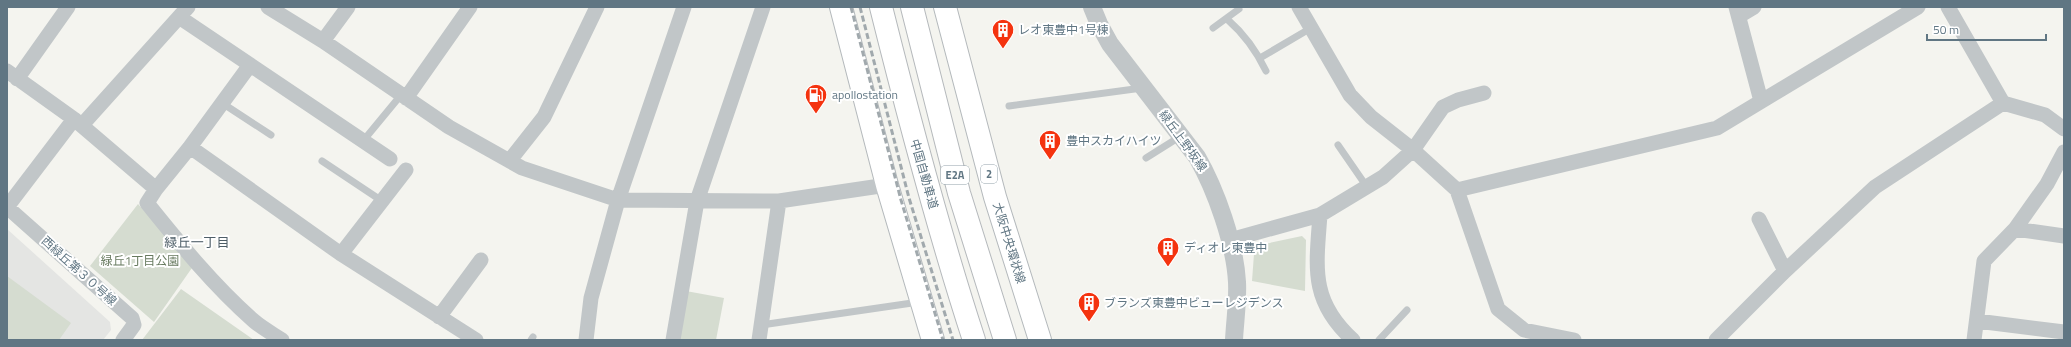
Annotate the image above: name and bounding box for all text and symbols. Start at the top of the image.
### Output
scale bar [1927,16,2046,42]
building icon: レオ東豊中1号棟 [990,17,1016,50]
place label: レオ東豊中1号棟 [1018,20,1109,39]
text: 50 m [1933,20,1959,39]
fuel station icon: apollostation [803,82,829,115]
place label: apollostation [832,85,898,104]
street label: 緑丘上野坂線 [1155,106,1212,175]
building icon: 豊中スカイハイツ [1037,128,1063,161]
place label: 豊中スカイハイツ [1066,131,1162,150]
street label: 中国自動車道 [905,137,944,211]
road number: 2 [981,165,997,183]
road number: E2A [941,166,969,184]
street label: 大阪中央環状線 [988,200,1031,286]
street label: 西緑丘第３０号線 [37,231,121,310]
district label: 緑丘一丁目 [164,232,230,252]
building icon: ディオレ東豊中 [1155,235,1181,268]
place label: ディオレ東豊中 [1184,238,1267,257]
park label: 緑丘1丁目公園 [101,251,179,270]
building icon: ブランズ東豊中ビューレジデンス [1076,290,1102,323]
place label: ブランズ東豊中ビューレジデンス [1104,293,1284,312]

